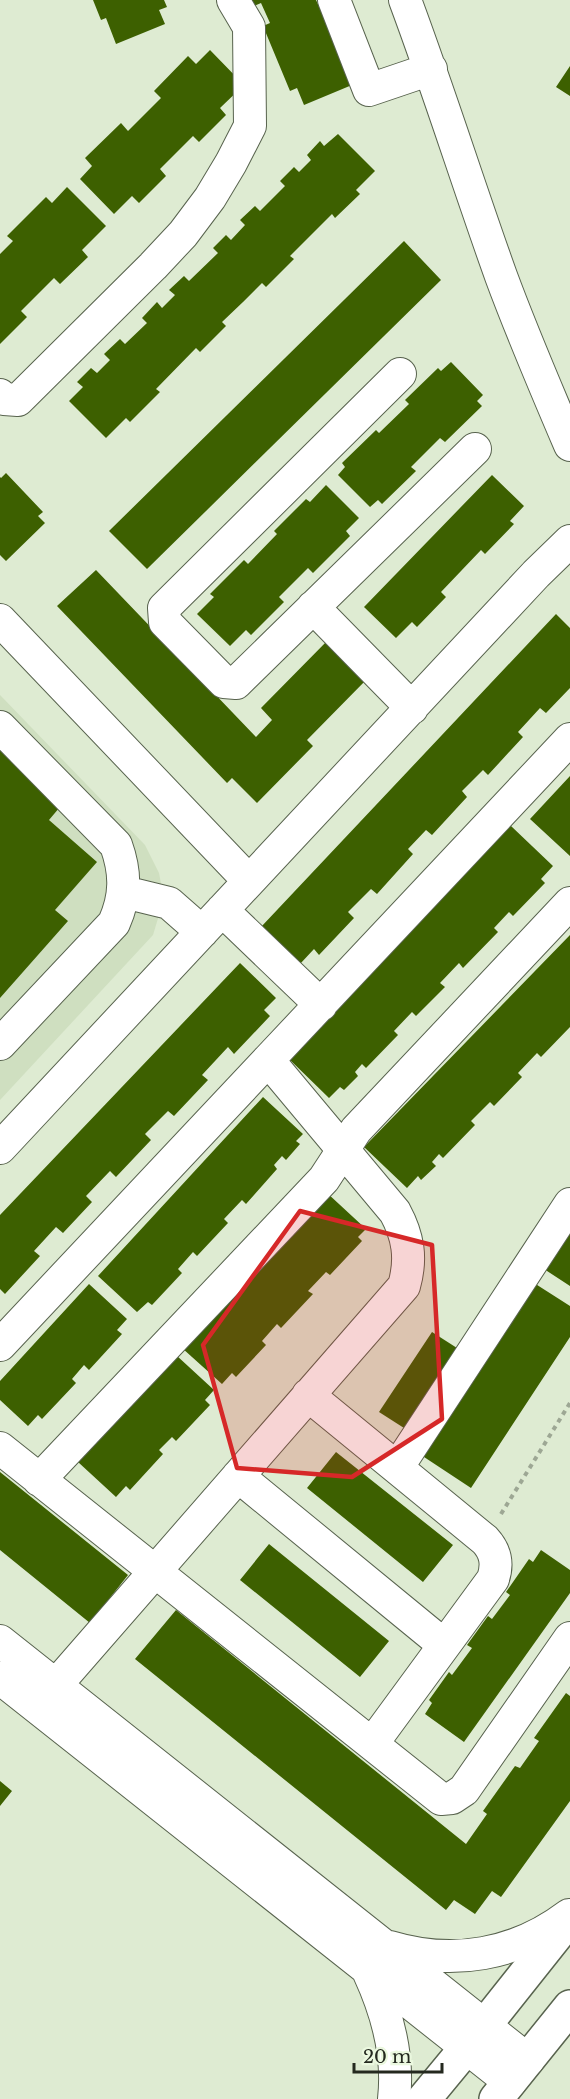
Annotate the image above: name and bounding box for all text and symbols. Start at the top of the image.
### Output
scale bar [354,2036,442,2074]
text: 20 m [363,2046,411,2068]

